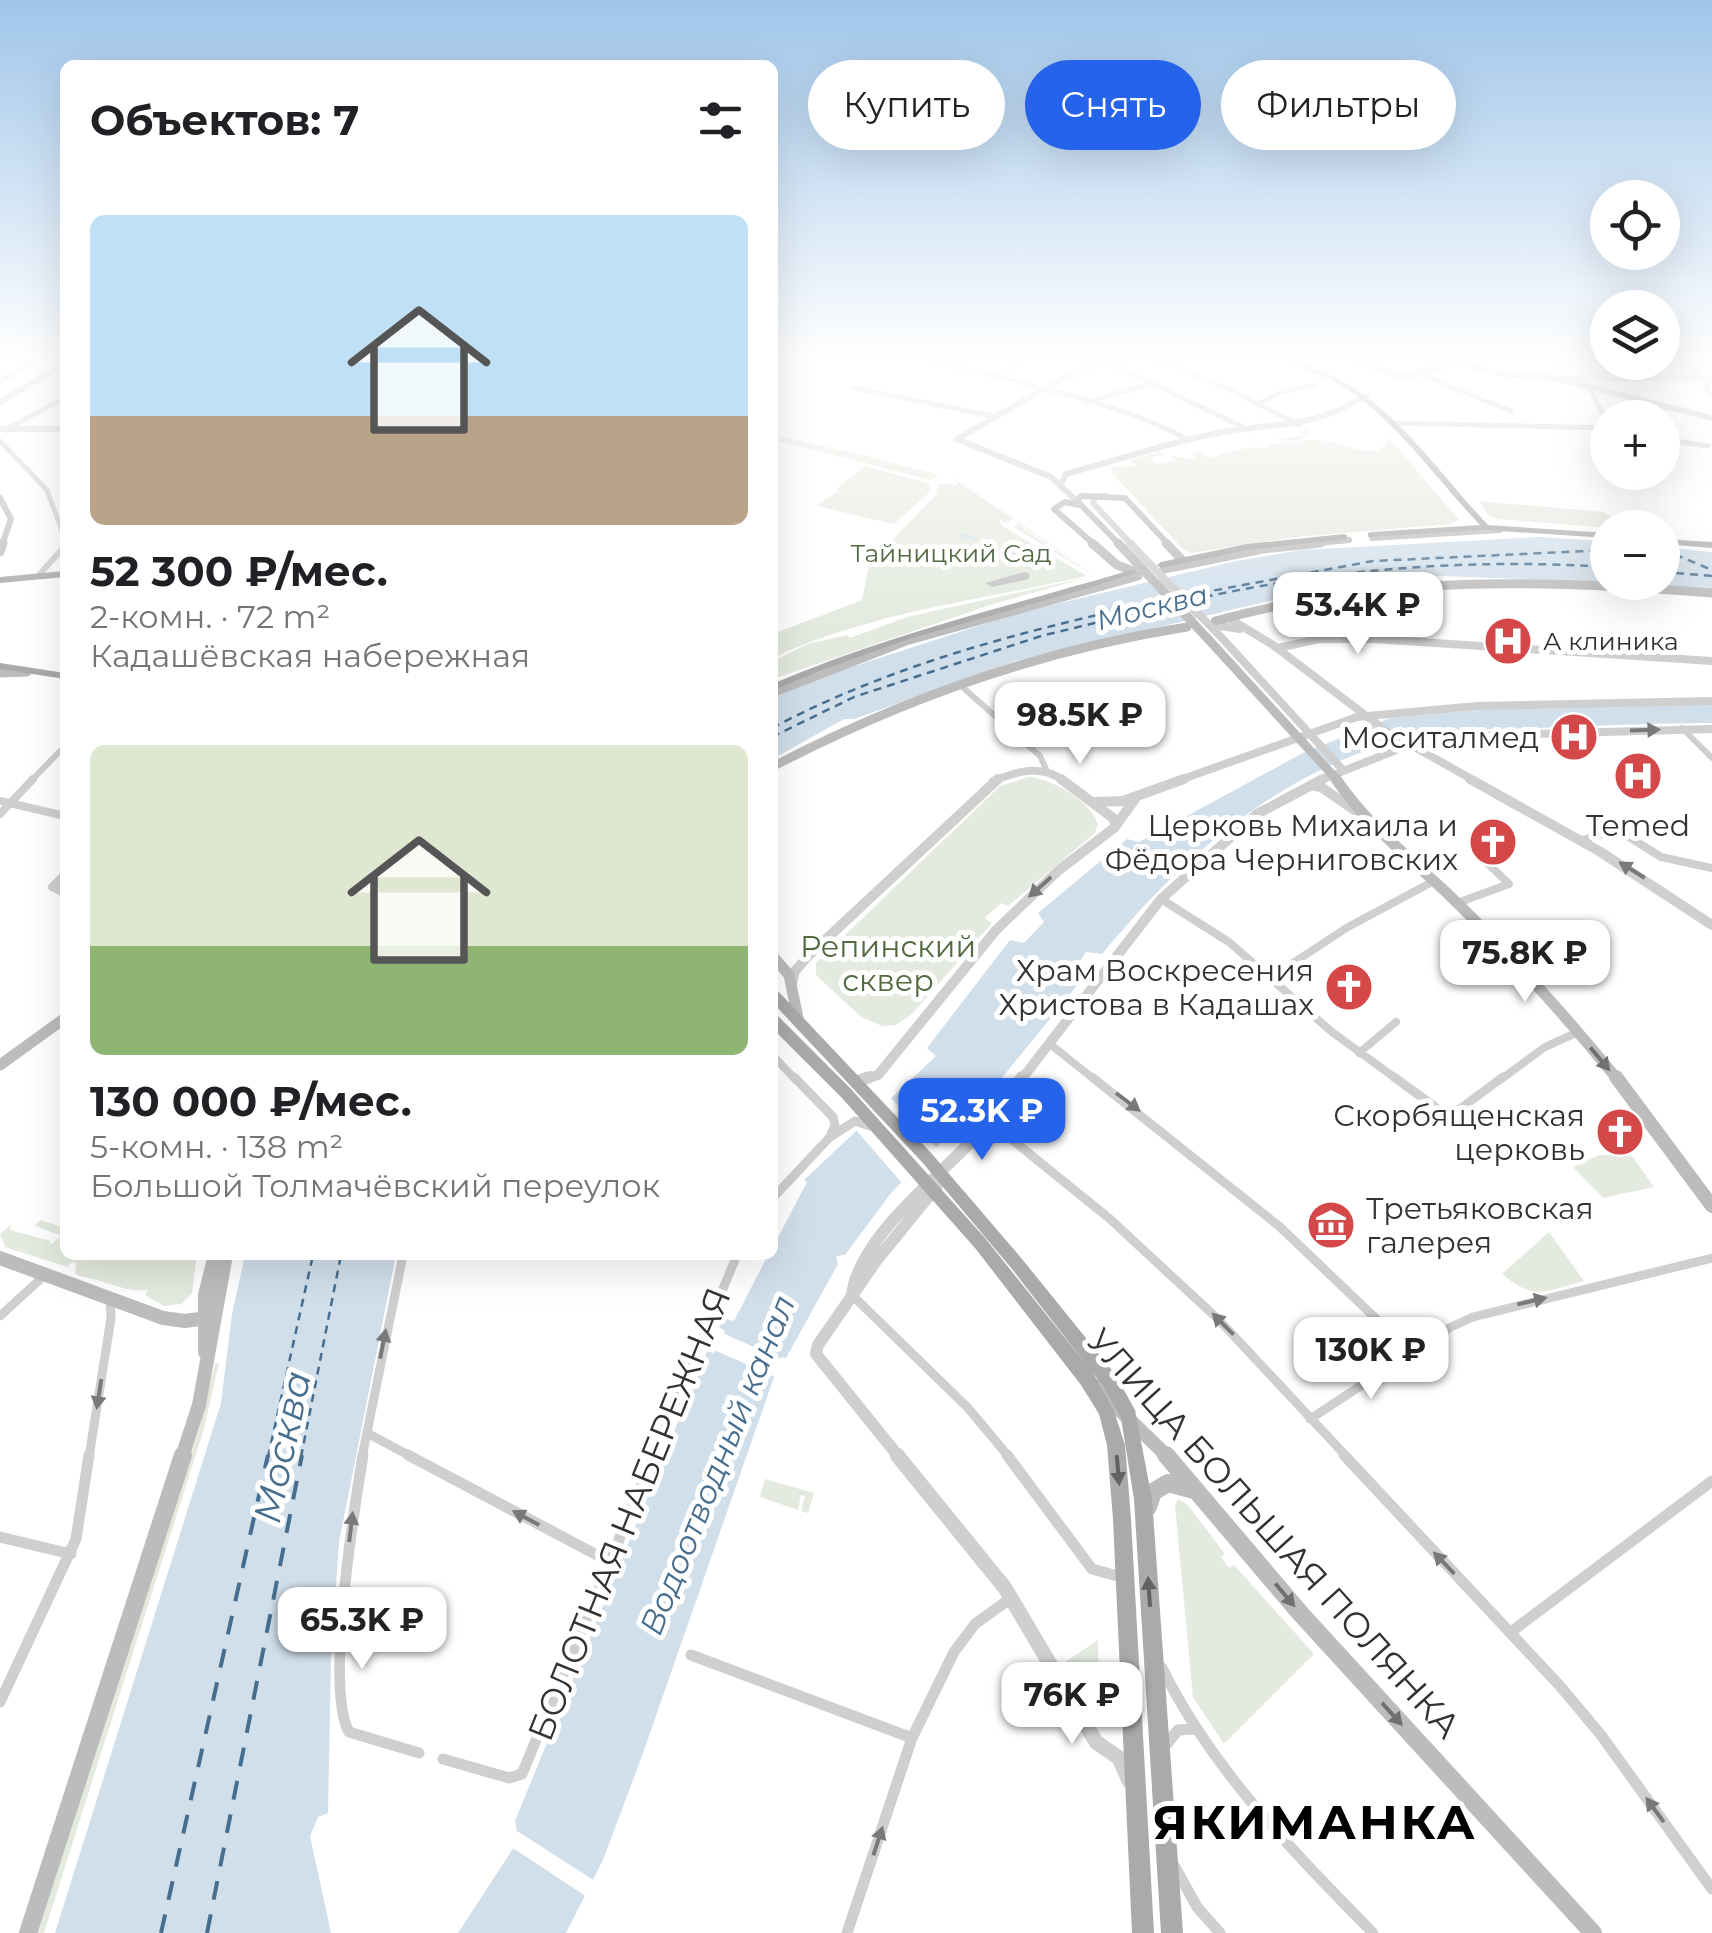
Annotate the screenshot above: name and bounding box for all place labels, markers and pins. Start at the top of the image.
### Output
pin: 53.4K ₽ [1266,572,1450,657]
hospital icon: А клиника [1482,615,1534,667]
place label: А клиника [1543,626,1679,656]
pin: 98.5K ₽ [988,682,1172,767]
hospital icon: Моситалмед [1548,711,1600,763]
place label: Моситалмед [1341,719,1539,756]
hospital icon: Temed [1612,750,1664,802]
place label: Церковь Михаила и Фёдора Черниговских [1105,807,1458,878]
place label: Temed [1586,807,1690,844]
church icon: Церковь Михаила и Фёдора Черниговских [1467,816,1519,868]
pin: 75.8K ₽ [1433,920,1617,1005]
place label: Храм Воскресения Христова в Кадашах [999,952,1314,1023]
church icon: Храм Воскресения Христова в Кадашах [1323,961,1375,1013]
pin: 52.3K ₽ [890,1078,1074,1163]
place label: Скорбященская церковь [1333,1097,1585,1168]
church icon: Скорбященская церковь [1594,1106,1646,1158]
place label: Третьяковская галерея [1366,1190,1594,1261]
museum icon: Третьяковская галерея [1305,1199,1357,1251]
pin: 130K ₽ [1290,1317,1452,1402]
pin: 65.3K ₽ [270,1587,454,1672]
pin: 76K ₽ [1002,1662,1142,1747]

